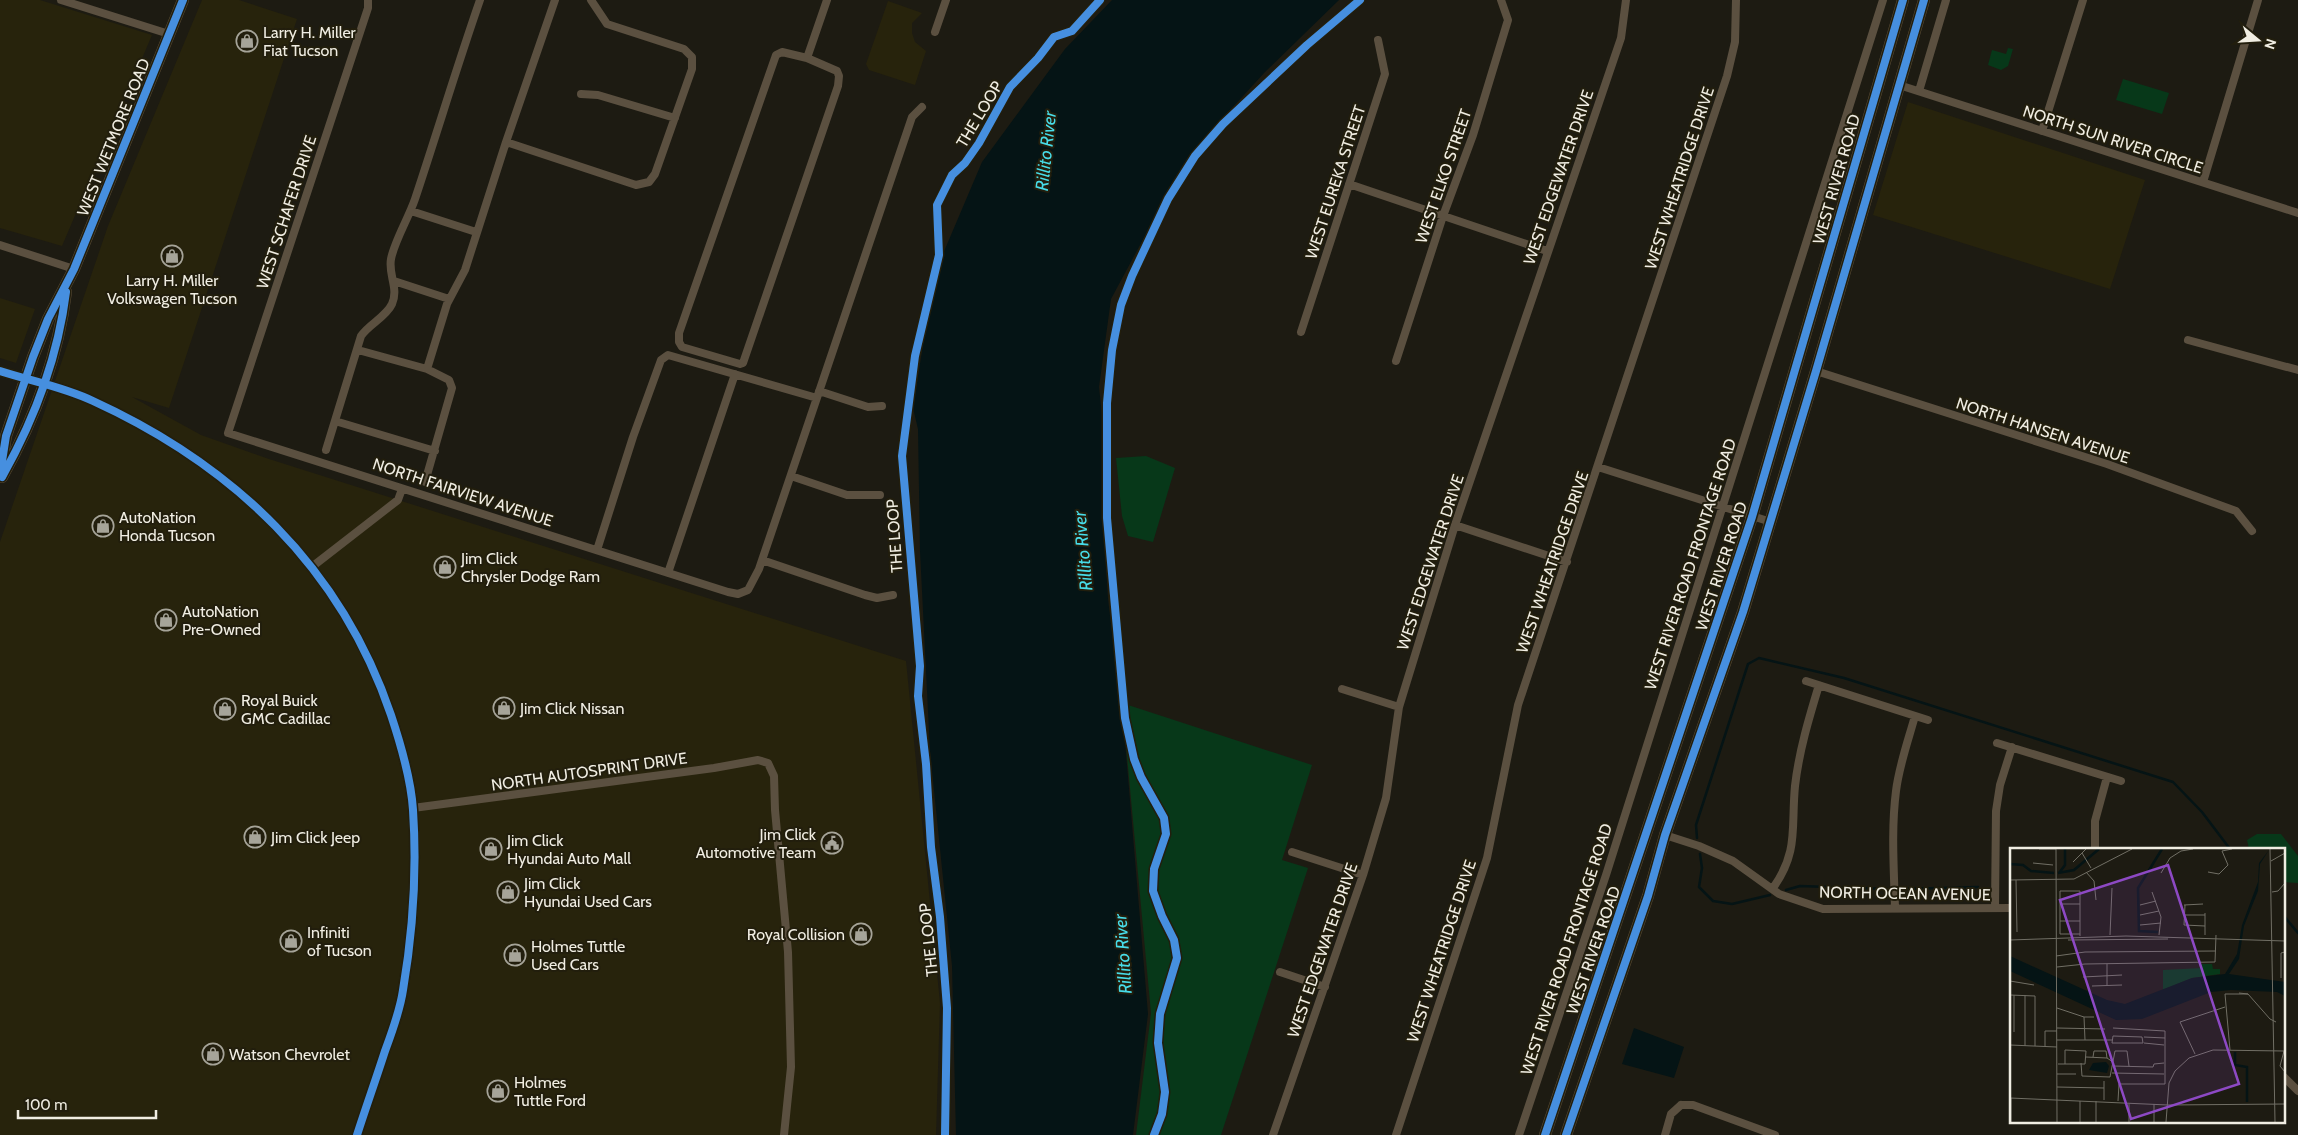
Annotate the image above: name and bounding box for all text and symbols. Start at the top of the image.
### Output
north arrow [2233,15,2283,65]
place label: Larry H. Miller Fiat Tucson [263,23,357,60]
shop icon: Larry H. Miller Fiat Tucson [235,29,259,53]
text: N [2260,37,2280,52]
street label: WEST WETMORE ROAD [73,56,154,219]
street label: THE LOOP [952,78,1007,151]
street label: WEST WHEATRIDGE DRIVE [1641,84,1718,272]
street label: WEST EDGEWATER DRIVE [1520,87,1597,267]
street label: NORTH SUN RIVER CIRCLE [2020,101,2205,178]
street label: WEST EUREKA STREET [1302,102,1369,262]
street label: WEST ELKO STREET [1412,106,1476,246]
water label: Rillito River [1031,109,1061,192]
street label: WEST RIVER ROAD [1809,112,1864,246]
street label: WEST SCHAFER DRIVE [253,133,320,291]
shop icon: Larry H. Miller Volkswagen Tucson [160,244,184,268]
place label: Larry H. Miller Volkswagen Tucson [107,271,237,308]
street label: NORTH HANSEN AVENUE [1954,393,2132,468]
street label: WEST RIVER ROAD FRONTAGE ROAD [1640,436,1740,692]
street label: NORTH FAIRVIEW AVENUE [370,454,555,531]
street label: WEST WHEATRIDGE DRIVE [1512,469,1593,655]
street label: WEST EDGEWATER DRIVE [1393,472,1468,652]
street label: THE LOOP [882,499,907,573]
street label: WEST RIVER ROAD [1691,499,1751,633]
place label: AutoNation Honda Tucson [119,508,215,545]
water label: Rillito River [1068,509,1097,592]
shop icon: AutoNation Honda Tucson [91,514,115,538]
place label: Jim Click Chrysler Dodge Ram [460,549,600,586]
shop icon: Jim Click Chrysler Dodge Ram [433,555,457,579]
place label: AutoNation Pre-Owned [182,602,261,639]
shop icon: AutoNation Pre-Owned [154,608,178,632]
place label: Royal Buick GMC Cadillac [241,691,330,728]
shop icon: Jim Click Nissan [492,696,516,720]
shop icon: Royal Buick GMC Cadillac [213,697,237,721]
place label: Jim Click Nissan [519,699,624,718]
street label: NORTH AUTOSPRINT DRIVE [490,748,688,795]
street label: WEST RIVER ROAD FRONTAGE ROAD [1516,821,1616,1077]
shop icon: Jim Click Jeep [243,825,267,849]
place label: Jim Click Automotive Team [696,825,817,862]
place label: Jim Click Jeep [270,828,360,847]
place label: Jim Click Hyundai Auto Mall [506,831,631,868]
public building icon: Jim Click Automotive Team [820,831,844,855]
shop icon: Jim Click Hyundai Auto Mall [479,837,503,861]
inset map [2010,848,2286,1122]
street label: WEST WHEATRIDGE DRIVE [1403,857,1480,1045]
street label: WEST EDGEWATER DRIVE [1284,860,1361,1040]
place label: Jim Click Hyundai Used Cars [523,874,652,911]
shop icon: Jim Click Hyundai Used Cars [496,880,520,904]
street label: WEST RIVER ROAD [1562,883,1624,1017]
street label: NORTH OCEAN AVENUE [1819,883,1991,904]
street label: THE LOOP [915,902,942,978]
water label: Rillito River [1109,912,1137,995]
shop icon: Royal Collision [849,922,873,946]
place label: Infiniti of Tucson [307,923,372,960]
place label: Royal Collision [747,925,845,944]
shop icon: Infiniti of Tucson [279,929,303,953]
place label: Holmes Tuttle Used Cars [531,937,625,974]
shop icon: Holmes Tuttle Used Cars [503,943,527,967]
shop icon: Watson Chevrolet [201,1042,225,1066]
place label: Watson Chevrolet [229,1045,350,1064]
place label: Holmes Tuttle Ford [514,1073,586,1110]
shop icon: Holmes Tuttle Ford [486,1079,510,1103]
scale bar [18,1088,155,1120]
text: 100 m [25,1096,67,1114]

